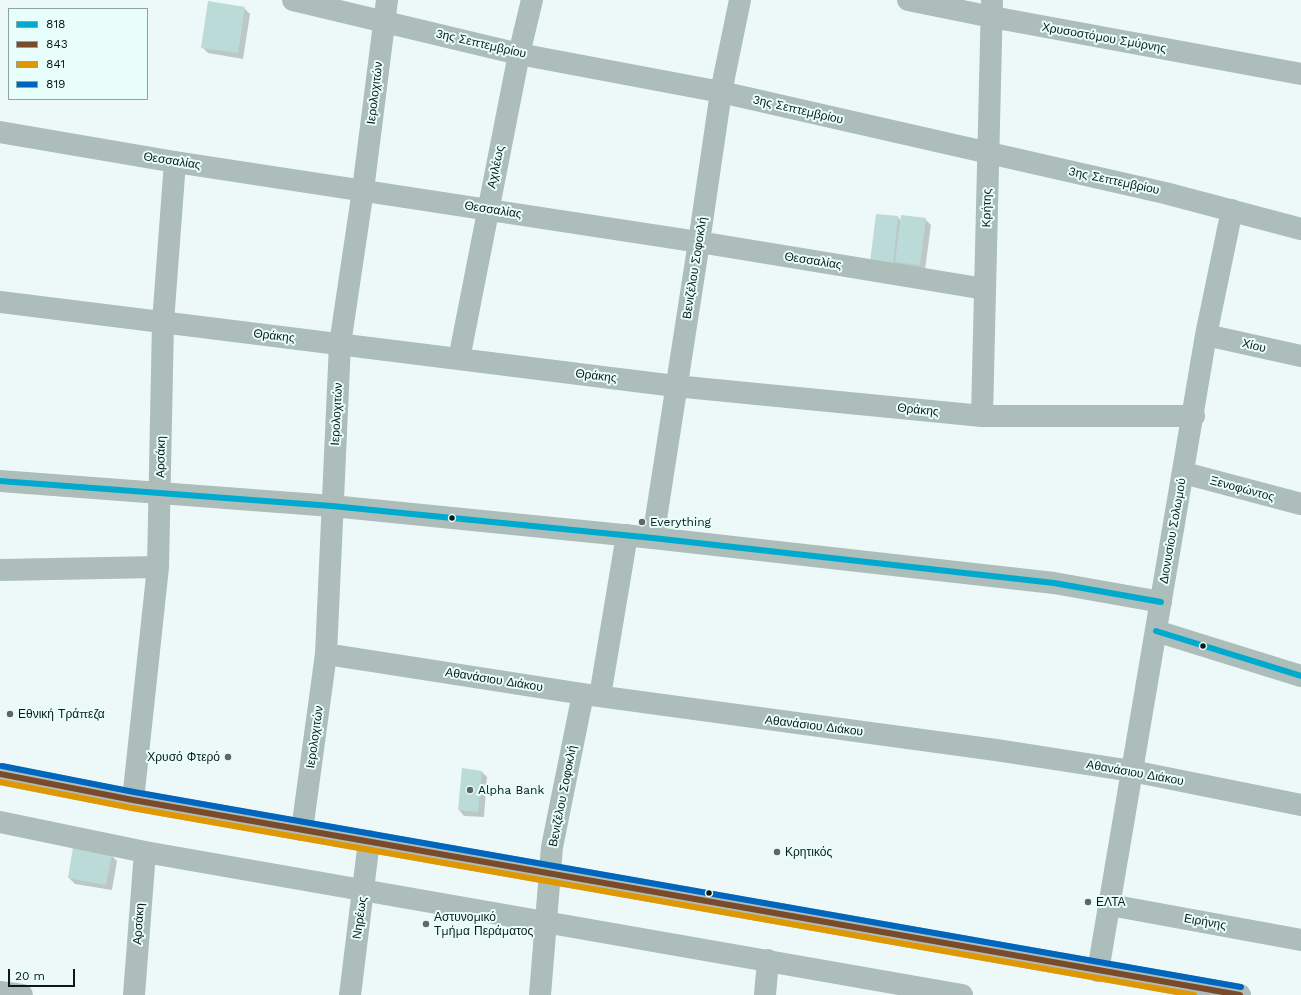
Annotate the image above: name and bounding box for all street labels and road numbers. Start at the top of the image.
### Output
street label: Χρυσοστόμου Σμύρνης [1041,20,1167,56]
street label: 3ης Σεπτεμβρίου [434,27,528,61]
street label: Ιερολοχιτών [364,61,386,125]
street label: 3ης Σεπτεμβρίου [751,93,845,127]
street label: Αχιλέως [484,144,508,190]
street label: Θεσσαλίας [142,149,202,173]
street label: 3ης Σεπτεμβρίου [1067,164,1161,198]
street label: Κρήτης [979,189,995,227]
street label: Θεσσαλίας [463,198,523,222]
street label: Βενιζέλου Σοφοκλή [680,216,710,320]
street label: Θεσσαλίας [783,249,843,273]
street label: Θράκης [253,326,295,346]
street label: Χίου [1241,336,1267,356]
street label: Θράκης [575,366,617,386]
street label: Ιερολοχιτών [328,382,346,446]
street label: Θράκης [897,401,939,419]
street label: Αρσάκη [153,436,169,478]
street label: Ξενοφώντος [1208,474,1276,504]
street label: Διονυσίου Σολωμού [1157,477,1189,585]
street label: Αθανάσιου Διάκου [444,665,544,695]
street label: Ιερολοχιτών [303,705,327,769]
street label: Αθανάσιου Διάκου [764,713,864,739]
street label: Βενιζέλου Σοφοκλή [546,744,580,848]
street label: Αθανάσιου Διάκου [1085,757,1185,789]
street label: Νηρέως [350,896,370,940]
street label: Αρσάκη [130,903,148,945]
street label: Ειρήνης [1183,911,1227,933]

